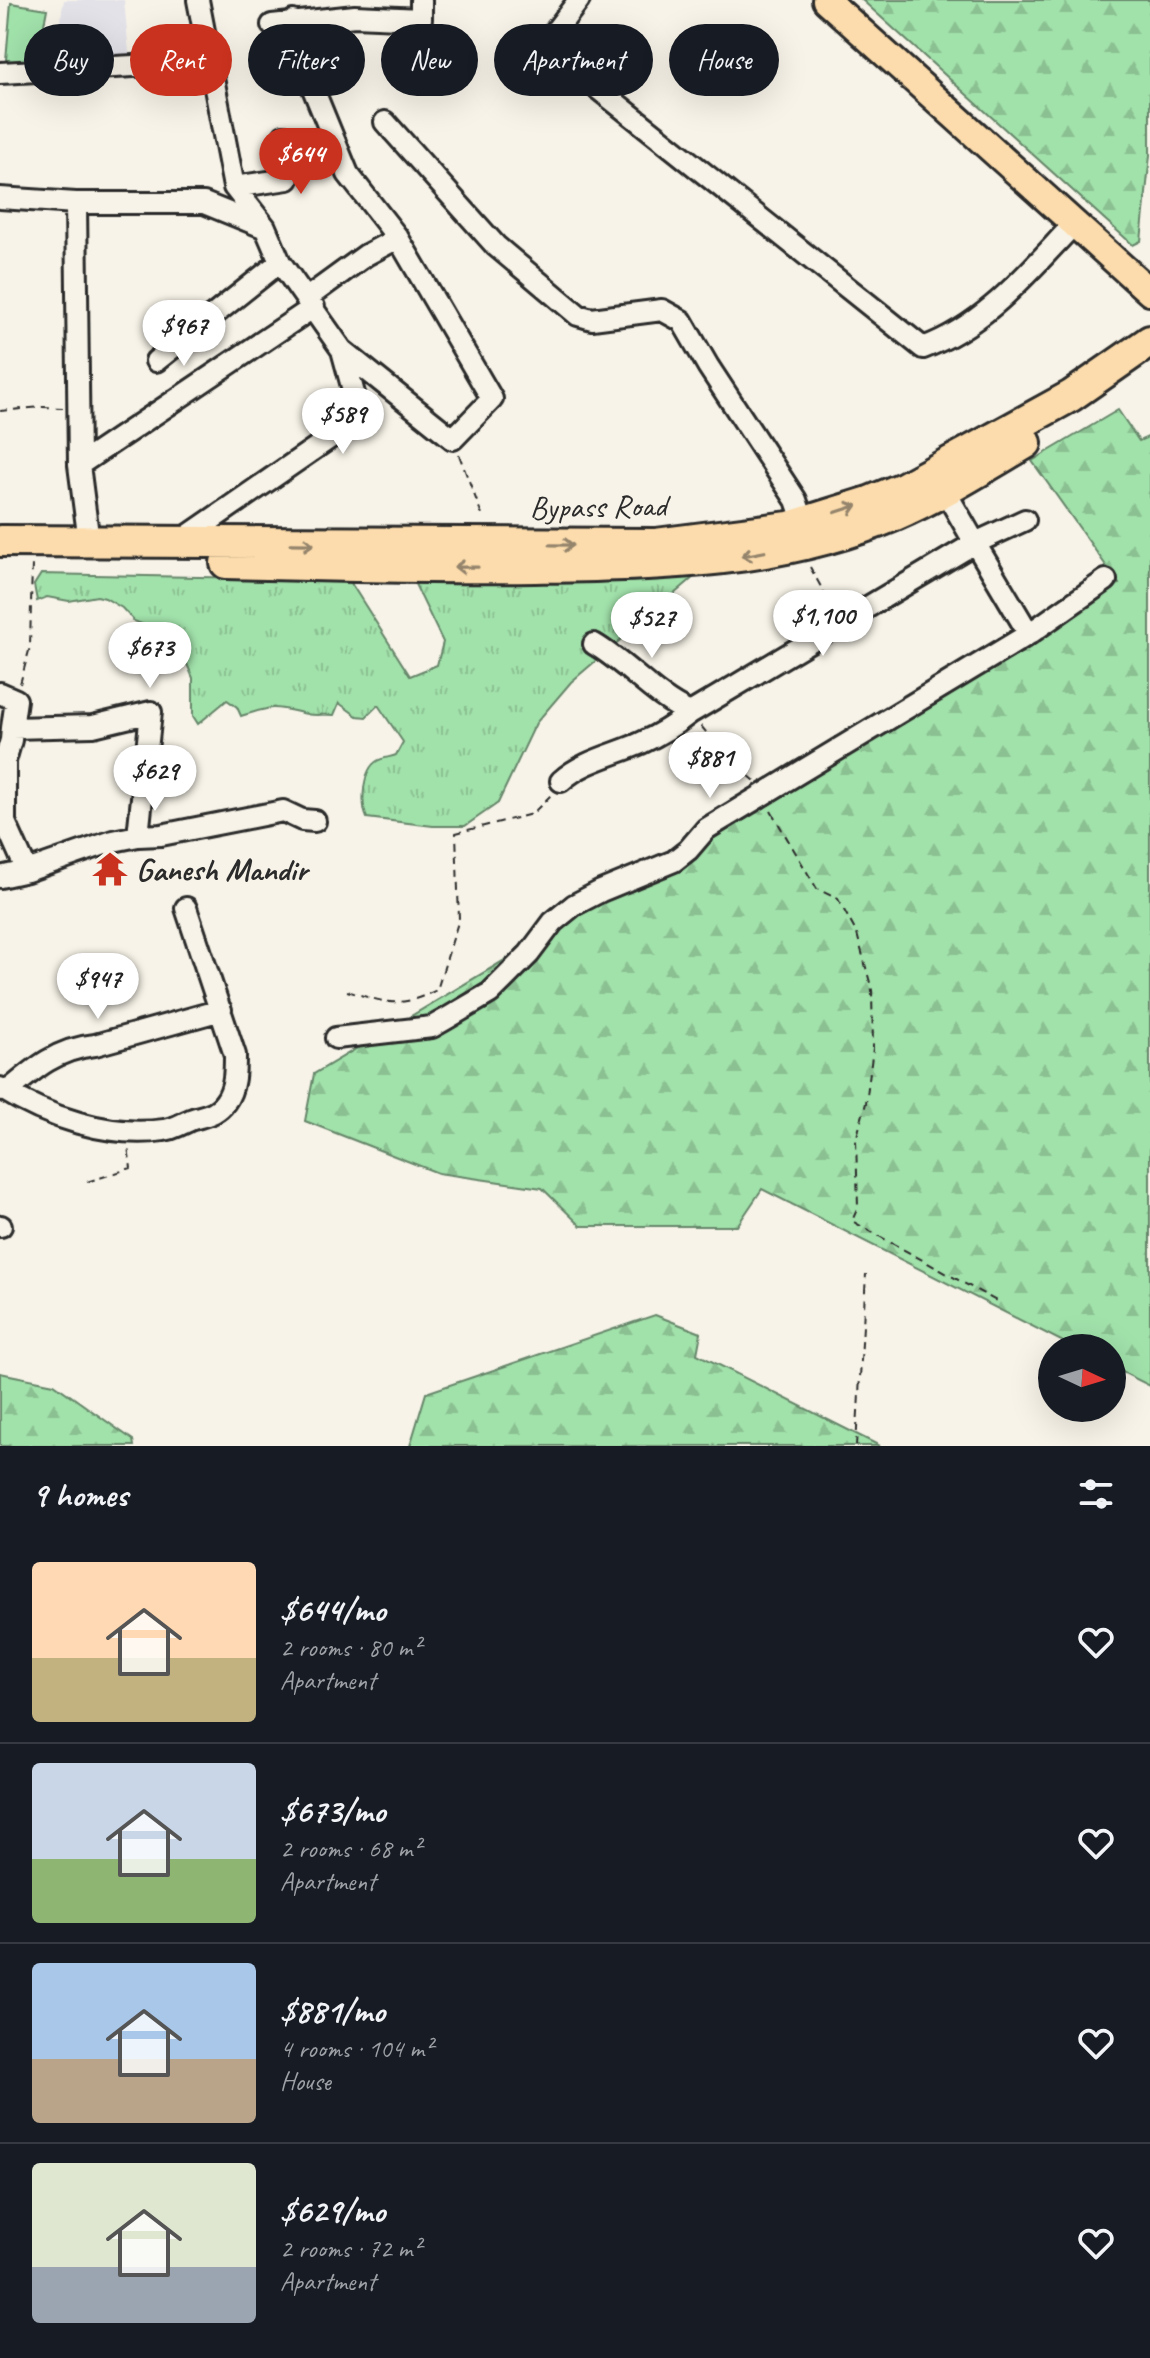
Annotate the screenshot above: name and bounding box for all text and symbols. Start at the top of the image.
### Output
chip: Buy [24,24,114,96]
chip: Rent [130,24,232,96]
chip: Filters [248,24,365,96]
chip: New [381,24,478,96]
chip: Apartment [494,24,653,96]
chip: House [669,24,779,96]
pin: $644 [254,128,348,196]
text: $644 [277,137,325,170]
pin: $967 [137,300,231,368]
text: $967 [161,309,207,342]
pin: $589 [296,388,390,456]
text: $589 [320,397,366,430]
street label: Bypass Road [529,485,672,528]
one-way arrow [834,501,859,516]
one-way arrow [288,536,315,551]
one-way arrow [548,537,575,553]
one-way arrow [741,547,767,562]
one-way arrow [453,559,480,574]
pin: $1,100 [758,590,888,658]
pin: $527 [605,592,699,660]
text: $1,100 [791,599,855,632]
text: $527 [629,601,675,634]
pin: $673 [103,622,197,690]
text: $673 [126,631,174,664]
pin: $881 [663,732,757,800]
text: $881 [687,741,733,774]
pin: $629 [108,745,202,813]
text: $629 [131,754,179,787]
place label: Ganesh Mandir [136,849,311,890]
temple icon: Ganesh Mandir [91,850,129,888]
pin: $947 [51,953,145,1021]
text: $947 [75,962,121,995]
north arrow [1038,1334,1126,1422]
map controls [1038,1334,1126,1422]
icon: filters [1074,1472,1118,1516]
text: 9 homes [32,1473,128,1516]
text: $644/mo [280,1588,385,1631]
icon: home [96,1594,192,1690]
icon: heart [1074,1620,1118,1664]
text: 2 rooms · 80 m² [280,1631,421,1664]
text: Apartment [280,1664,376,1697]
text: $673/mo [280,1789,385,1832]
icon: home [96,1795,192,1891]
icon: heart [1074,1821,1118,1865]
text: 2 rooms · 68 m² [280,1832,421,1865]
text: Apartment [280,1865,376,1898]
text: $881/mo [280,1989,385,2032]
icon: home [96,1995,192,2091]
icon: heart [1074,2021,1118,2065]
text: 4 rooms · 104 m² [280,2032,432,2065]
text: House [280,2065,331,2098]
text: $629/mo [280,2189,385,2232]
icon: home [96,2195,192,2291]
icon: heart [1074,2221,1118,2265]
text: 2 rooms · 72 m² [280,2232,421,2265]
text: Apartment [280,2265,376,2298]

